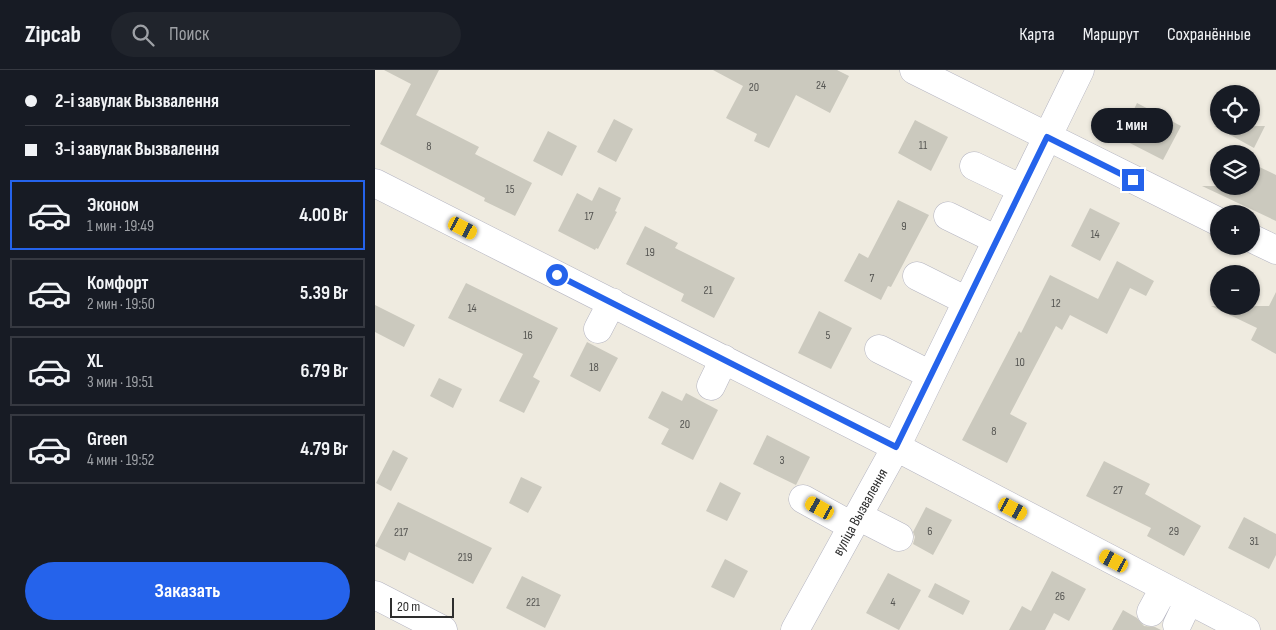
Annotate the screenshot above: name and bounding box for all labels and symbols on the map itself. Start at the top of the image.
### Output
house number: 24 [816,78,826,93]
house number: 20 [749,80,759,95]
callout: 1 мин [1092,108,1174,142]
house number: 11 [919,138,928,153]
house number: 8 [426,139,432,154]
route end [1122,169,1144,191]
house number: 15 [505,182,515,197]
house number: 17 [585,209,594,224]
car [446,215,479,241]
house number: 9 [901,219,907,234]
house number: 14 [1090,227,1100,242]
house number: 19 [645,245,655,260]
route start [546,264,568,286]
house number: 7 [870,271,875,286]
house number: 21 [703,283,713,298]
house number: 12 [1051,296,1061,311]
house number: 14 [467,301,477,316]
house number: 16 [523,328,533,343]
house number: 5 [826,328,831,343]
house number: 10 [1015,355,1025,370]
house number: 18 [589,360,599,375]
house number: 20 [680,417,690,432]
house number: 8 [991,424,997,439]
house number: 3 [779,453,785,468]
street label: вуліца Вызвалення [829,465,892,559]
house number: 27 [1113,483,1123,498]
car [803,494,836,522]
car [996,495,1029,523]
house number: 6 [927,524,933,539]
house number: 29 [1169,524,1179,539]
house number: 217 [394,525,408,540]
house number: 31 [1249,534,1259,549]
car [1097,547,1130,575]
house number: 219 [458,550,472,565]
house number: 26 [1055,589,1065,604]
scale bar [390,595,454,618]
house number: 221 [526,595,541,610]
house number: 4 [890,595,896,610]

